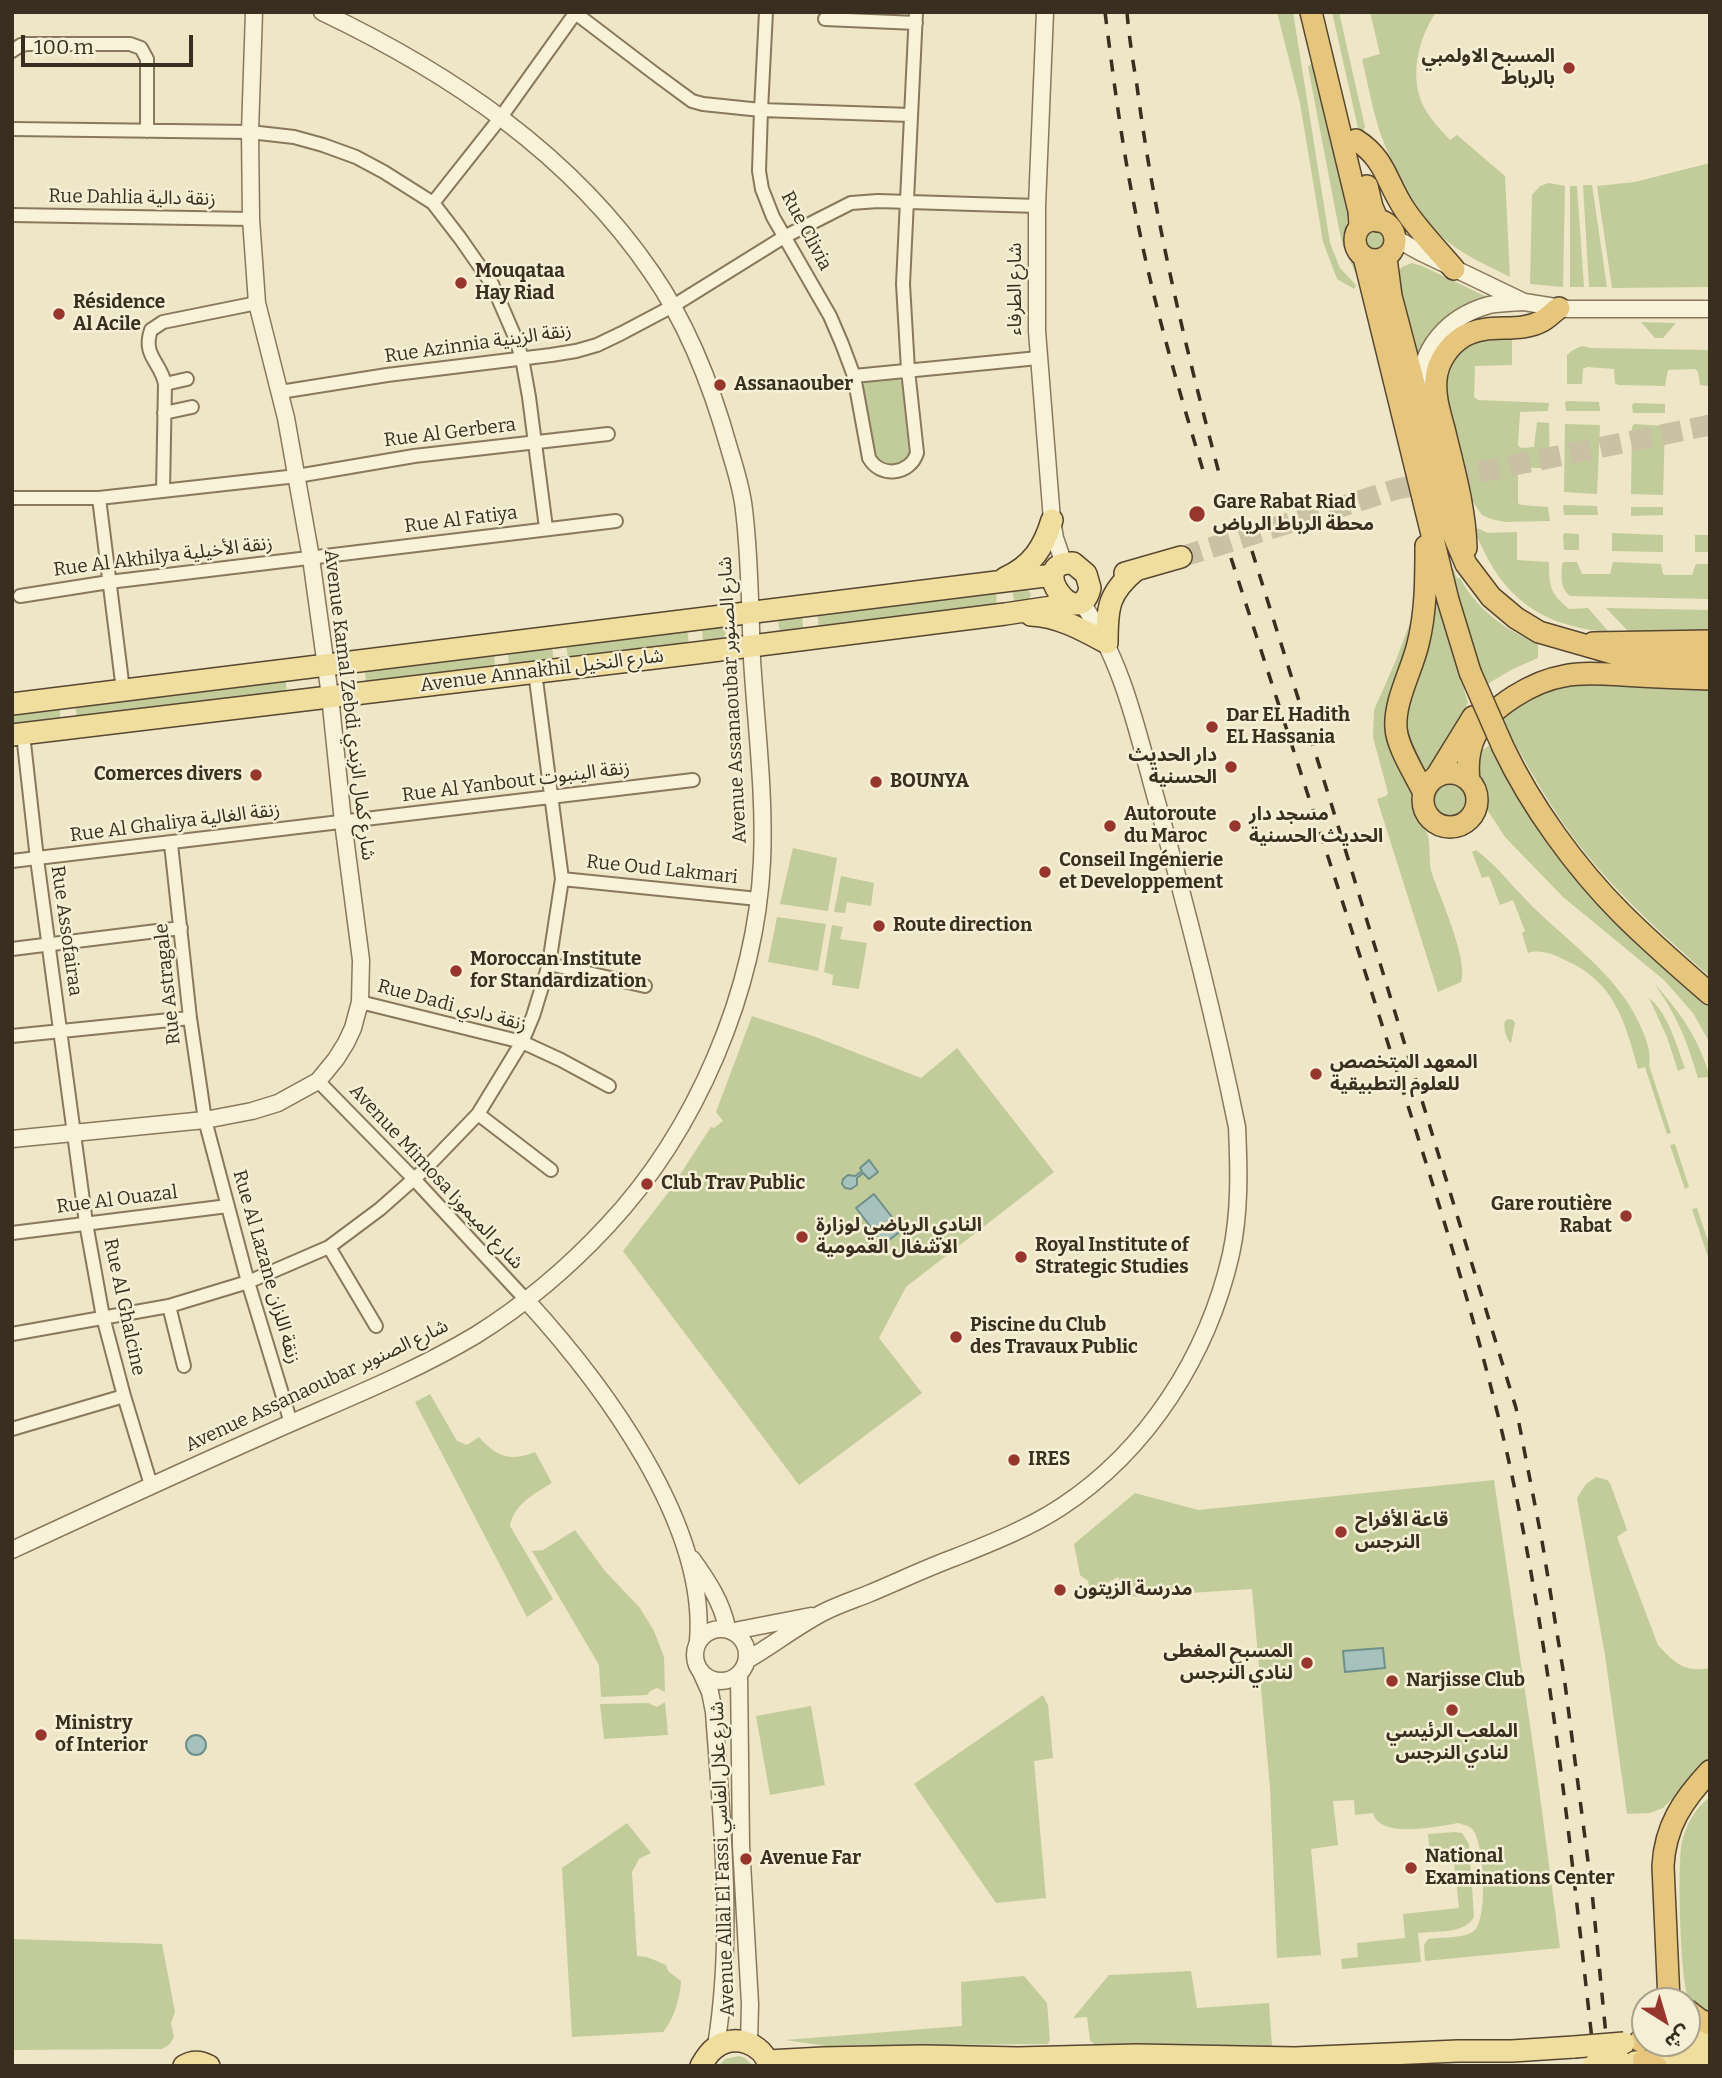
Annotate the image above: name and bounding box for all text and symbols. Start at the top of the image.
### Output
scale bar [24,21,196,65]
text: 100 m [34,34,94,60]
place label: المسبح الاولمبي بالرباط [1422,46,1555,90]
marker: المسبح الاولمبي بالرباط [1561,60,1577,76]
street label: Rue Dahlia زنقة دالية [48,185,216,211]
street label: Rue Clivia [776,188,836,274]
street label: شارع الطرفاء [1005,243,1027,335]
place label: Mouqataa Hay Riad [475,261,565,305]
marker: Mouqataa Hay Riad [453,275,469,291]
place label: Résidence Al Acile [73,292,165,336]
marker: Résidence Al Acile [51,306,67,322]
street label: Rue Azinnia زنقة الزينية [383,320,573,368]
place label: Assanaouber [734,374,853,396]
marker: Assanaouber [712,377,728,393]
street label: Rue Al Gerbera [383,414,517,452]
place label: Gare Rabat Riad محطة الرباط الرياض [1213,492,1374,536]
street label: Rue Al Fatiya [403,502,519,538]
marker: Gare Rabat Riad محطة الرباط الرياض [1187,504,1207,524]
street label: Rue Al Akhilya زنقة الأخيلية [52,532,274,582]
street label: Avenue Kamal Zebdi شارع كمال الزبدي [319,548,379,862]
street label: Avenue Assanaoubar شارع الصنوبر [714,556,752,844]
street label: Avenue Annakhil شارع النخيل [419,645,665,697]
place label: Dar EL Hadith EL Hassania [1226,705,1350,749]
marker: Dar EL Hadith EL Hassania [1204,719,1220,735]
place label: دار الحديث الحسنية [1128,745,1217,789]
street label: Rue Al Yanbout زنقة الينبوت [401,757,631,807]
marker: دار الحديث الحسنية [1223,759,1239,775]
place label: Comerces divers [94,764,242,786]
marker: Comerces divers [248,767,264,783]
place label: BOUNYA [890,771,969,793]
marker: BOUNYA [868,774,884,790]
street label: Rue Al Ghaliya زنقة الغالية [69,799,281,847]
place label: Autoroute du Maroc [1124,804,1216,848]
place label: مسجد دار الحديث الحسنية [1249,804,1383,848]
marker: Autoroute du Maroc [1102,818,1118,834]
marker: مسجد دار الحديث الحسنية [1227,818,1243,834]
place label: Conseil Ingénierie et Developpement [1059,850,1223,894]
street label: Rue Oud Lakmari [585,851,739,889]
street label: Rue Assofairaa [46,864,86,998]
marker: Conseil Ingénierie et Developpement [1037,864,1053,880]
place label: Route direction [893,915,1032,937]
marker: Route direction [871,918,887,934]
street label: Rue Astragale [150,922,186,1046]
place label: Moroccan Institute for Standardization [470,949,647,993]
marker: Moroccan Institute for Standardization [448,963,464,979]
street label: Rue Dadi زنقة دادي [375,975,529,1037]
place label: المعهد المتخصص للعلوم التطبيقية [1330,1052,1478,1096]
marker: المعهد المتخصص للعلوم التطبيقية [1308,1066,1324,1082]
street label: Avenue Mimosa شارع الميموزا [344,1080,528,1274]
street label: Rue Al Lazane زنقة اللزان [227,1167,305,1367]
place label: Club Trav Public [661,1173,805,1195]
marker: Club Trav Public [639,1176,655,1192]
street label: Rue Al Ouazal [55,1181,179,1219]
place label: Gare routière Rabat [1491,1194,1612,1238]
marker: Gare routière Rabat [1618,1208,1634,1224]
place label: النادي الرياضي لوزارة الاشغال العمومية [816,1215,982,1259]
marker: النادي الرياضي لوزارة الاشغال العمومية [794,1229,810,1245]
place label: Royal Institute of Strategic Studies [1035,1235,1189,1279]
street label: Rue Al Ghalcine [98,1236,150,1378]
marker: Royal Institute of Strategic Studies [1013,1249,1029,1265]
street label: Avenue Assanaoubar شارع الصنوبر [182,1315,452,1457]
place label: Piscine du Club des Travaux Public [970,1315,1138,1359]
marker: Piscine du Club des Travaux Public [948,1329,964,1345]
place label: IRES [1028,1449,1071,1471]
marker: IRES [1006,1452,1022,1468]
place label: قاعة الأفراح النرجس [1355,1510,1448,1554]
marker: قاعة الأفراح النرجس [1333,1524,1349,1540]
place label: مدرسة الزيتون [1074,1579,1193,1601]
marker: مدرسة الزيتون [1052,1582,1068,1598]
place label: المسبح المغطى لنادي النرجس [1163,1641,1293,1685]
marker: المسبح المغطى لنادي النرجس [1299,1655,1315,1671]
place label: Narjisse Club [1406,1670,1525,1692]
marker: Narjisse Club [1384,1673,1400,1689]
street label: Avenue Allal El Fassi شارع علال الفاسي [706,1701,740,2017]
marker: الملعب الرئيسي لنادي النرجس [1444,1702,1460,1718]
place label: Ministry of Interior [55,1713,148,1757]
place label: الملعب الرئيسي لنادي النرجس [1386,1721,1518,1765]
marker: Ministry of Interior [33,1727,49,1743]
place label: National Examinations Center [1425,1846,1615,1890]
place label: Avenue Far [760,1848,861,1870]
marker: Avenue Far [738,1851,754,1867]
marker: National Examinations Center [1403,1860,1419,1876]
north arrow [1631,1987,1701,2057]
text: ش [1660,2021,1695,2055]

